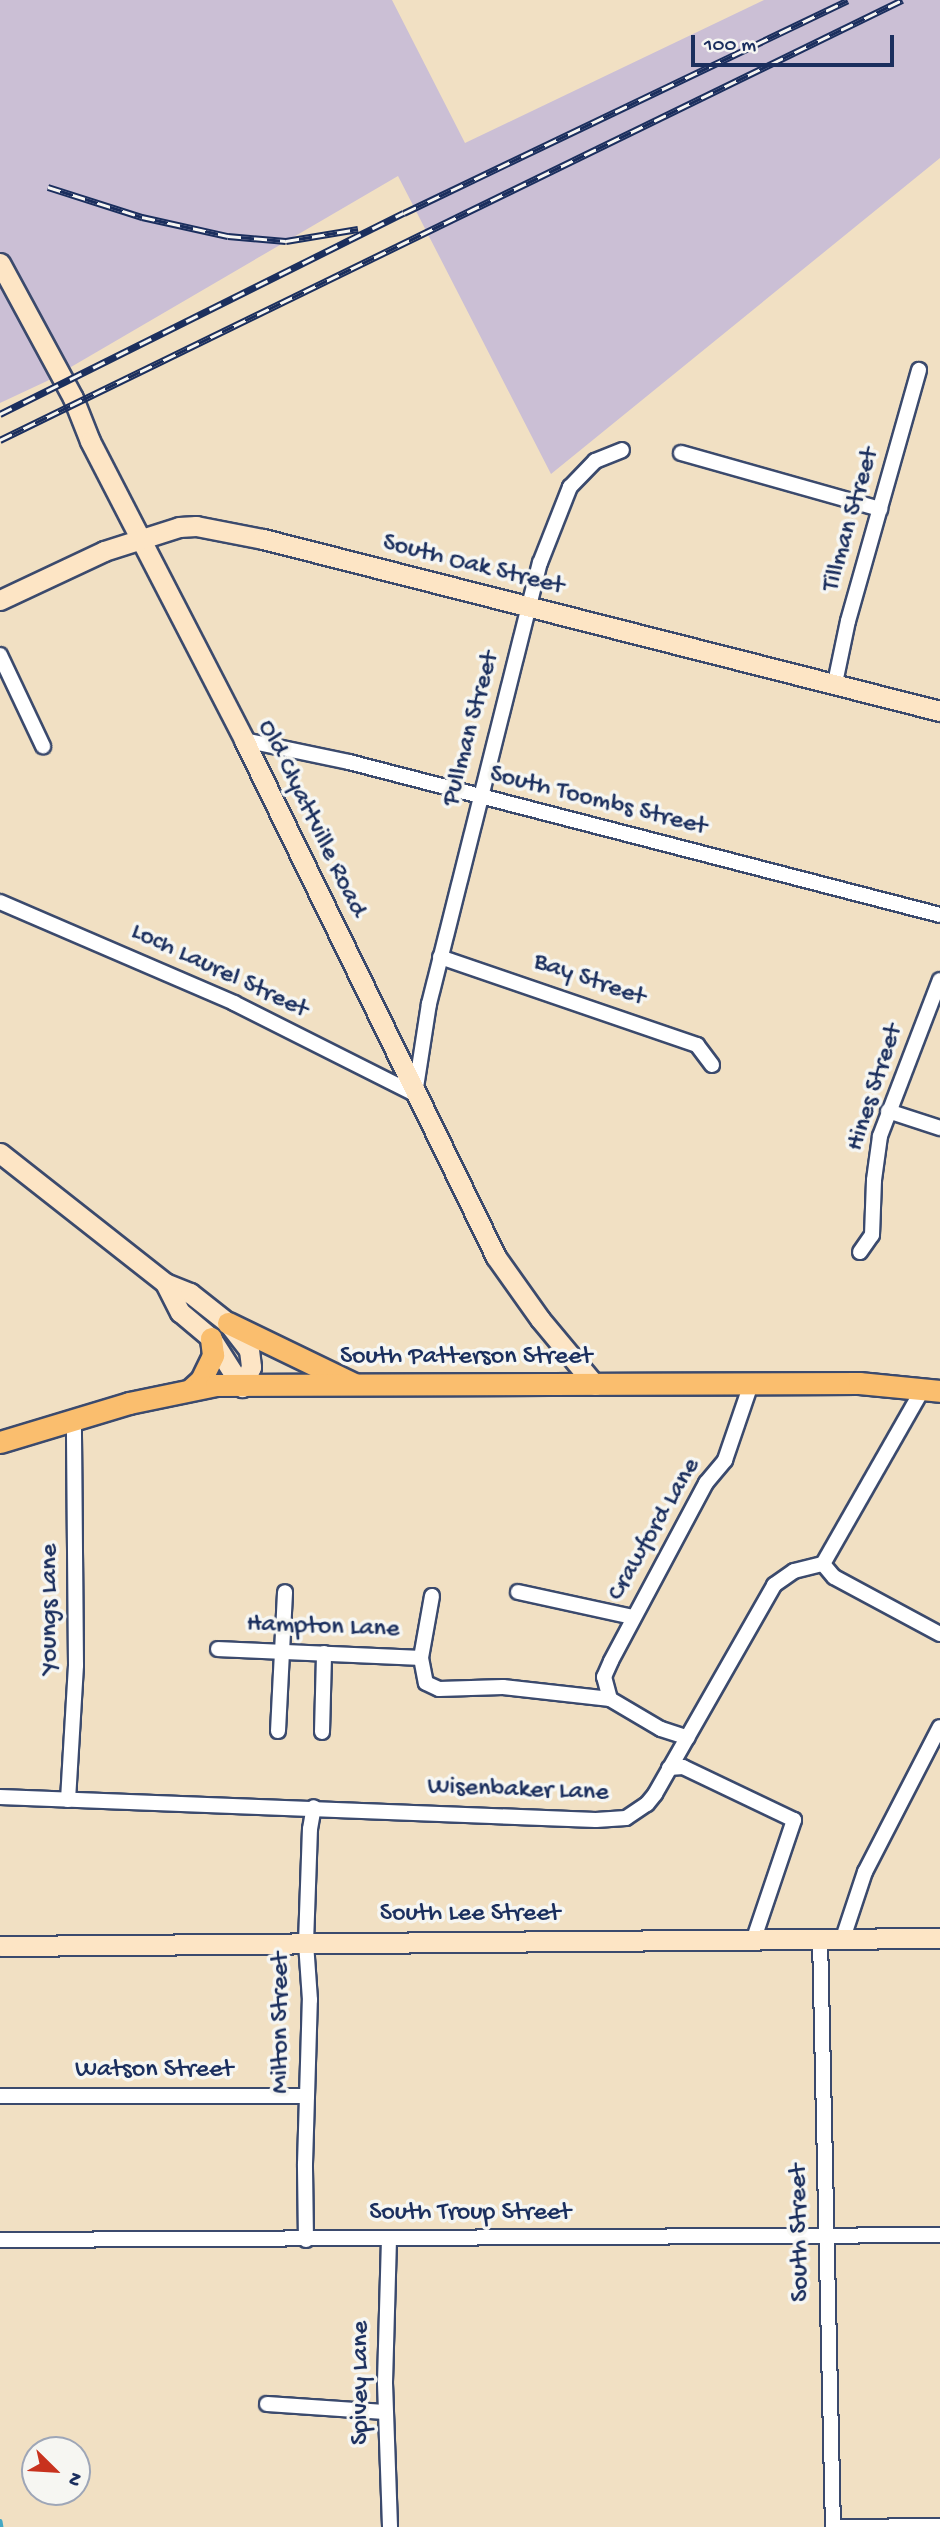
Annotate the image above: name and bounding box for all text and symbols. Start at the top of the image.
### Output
scale bar [695,21,898,65]
text: 100 m [704,34,756,59]
street label: Tillman Street [817,445,887,595]
street label: South Oak Street [379,528,567,604]
street label: Pullman Street [436,648,508,810]
street label: Old Clyattville Road [250,715,372,923]
street label: South Toombs Street [486,760,710,844]
street label: Loch Laurel Street [125,917,313,1027]
street label: Bay Street [529,947,649,1015]
street label: Hines Street [841,1021,911,1155]
street label: South Patterson Street [340,1342,592,1374]
street label: Crawford Lane [602,1453,708,1607]
street label: Youngs Lane [35,1544,67,1674]
street label: Hampton Lane [246,1610,400,1646]
street label: Wisenbaker Lane [427,1772,609,1810]
street label: South Lee Street [380,1899,560,1931]
street label: Milton Street [266,1952,298,2094]
street label: Watson Street [75,2055,233,2087]
street label: South Street [784,2164,818,2302]
street label: South Troup Street [369,2198,571,2230]
street label: Spivey Lane [346,2321,378,2445]
north arrow [21,2436,91,2506]
text: N [61,2469,87,2489]

